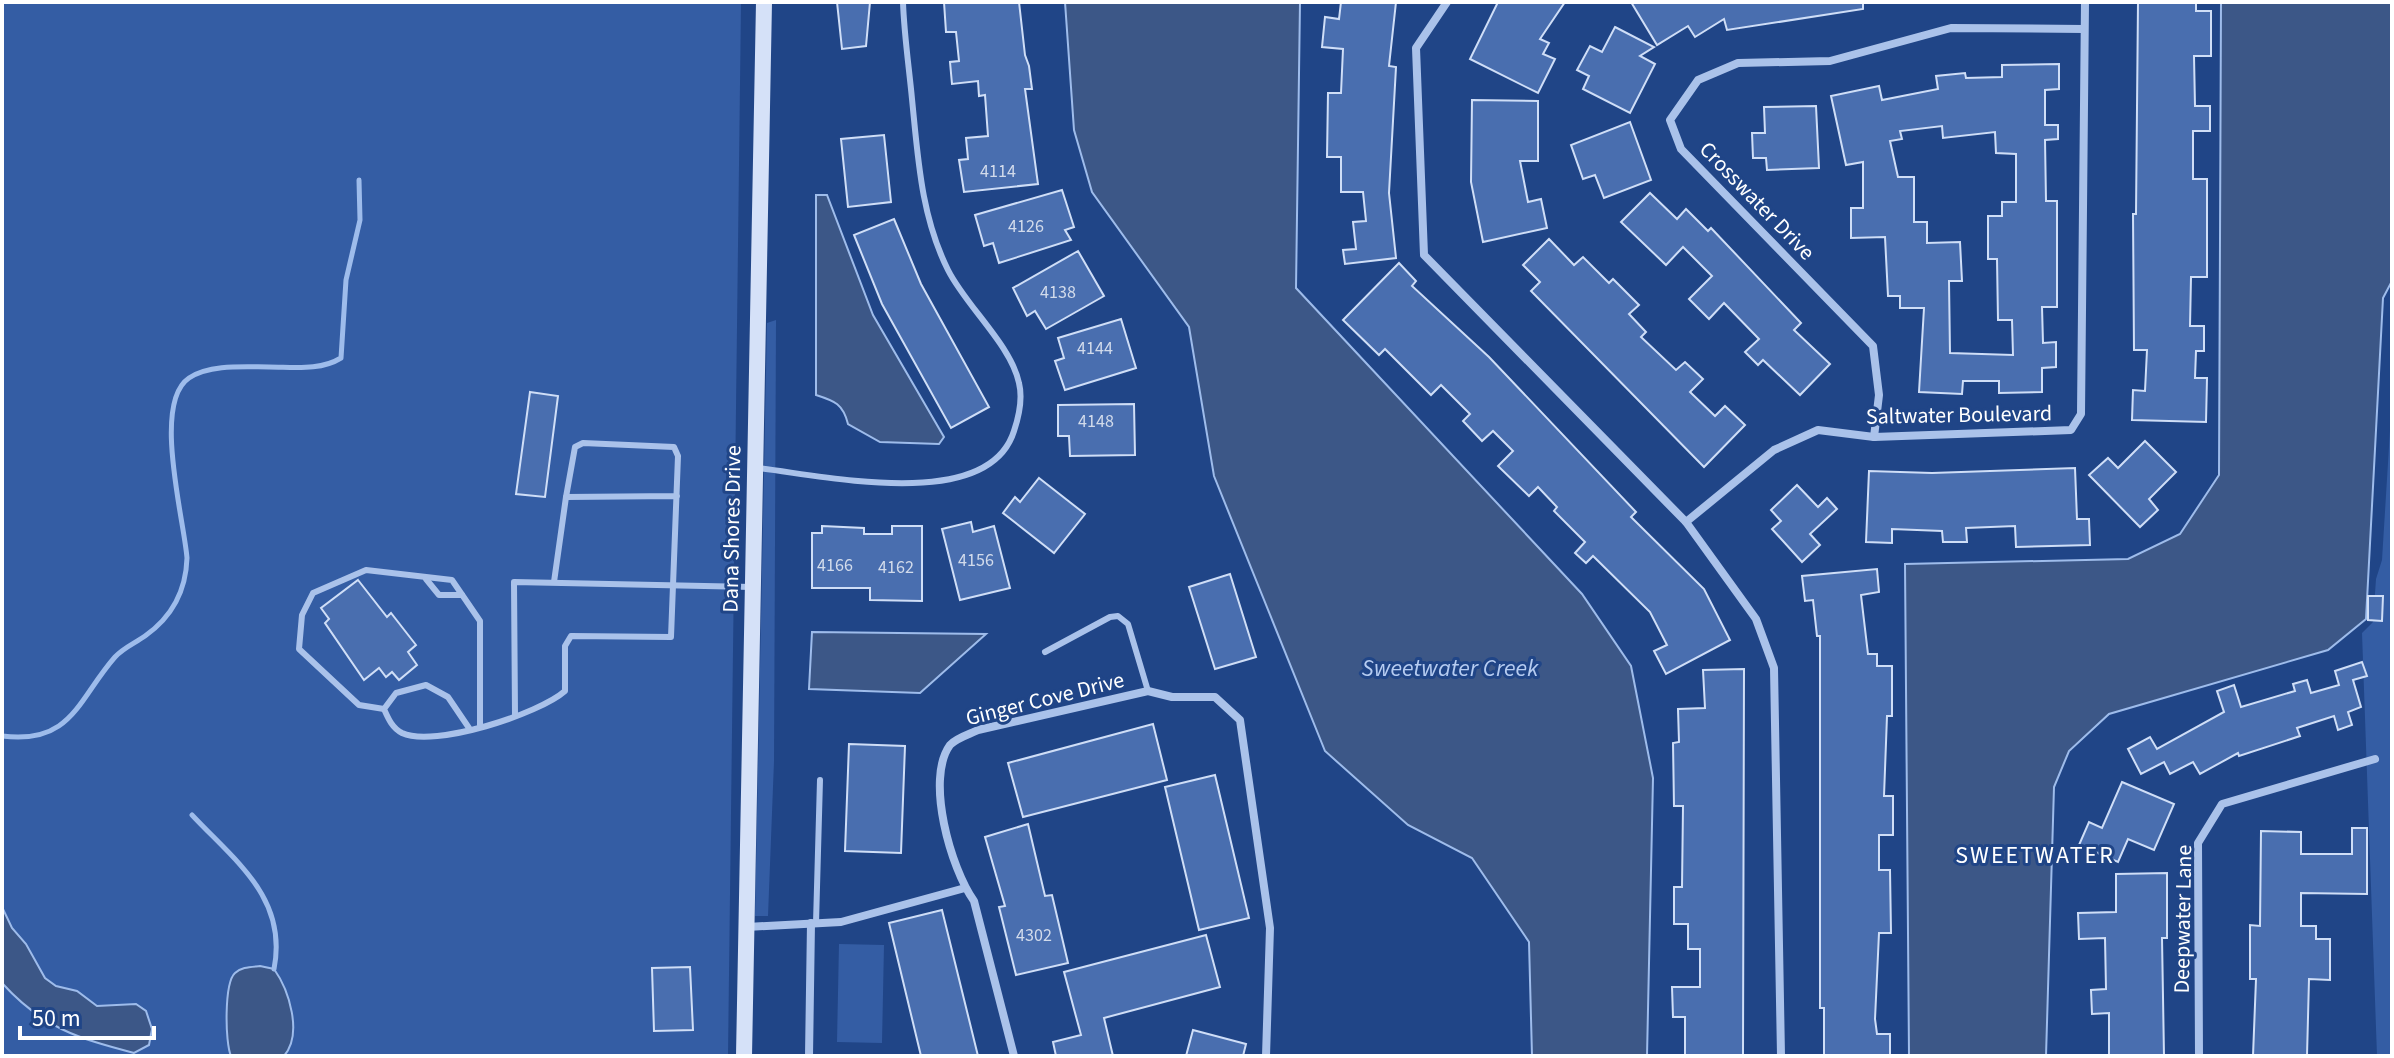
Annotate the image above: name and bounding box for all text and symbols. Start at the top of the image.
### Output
street label: Crosswater Drive [1692,134,1822,268]
house number: 4114 [980,159,1016,184]
house number: 4126 [1008,214,1044,239]
house number: 4138 [1040,280,1076,305]
house number: 4144 [1077,336,1113,361]
street label: Saltwater Boulevard [1866,397,2052,433]
house number: 4148 [1078,409,1114,434]
street label: Dana Shores Drive [715,445,749,613]
house number: 4156 [958,548,994,573]
house number: 4166 [817,553,853,578]
house number: 4162 [878,555,914,580]
water label: Sweetwater Creek [1362,651,1539,686]
street label: Ginger Cove Drive [962,664,1128,734]
district label: SWEETWATER [1955,838,2115,873]
street label: Deepwater Lane [2166,844,2200,994]
house number: 4302 [1016,923,1052,948]
scale bar [20,990,154,1040]
text: 50 m [32,1001,81,1036]

